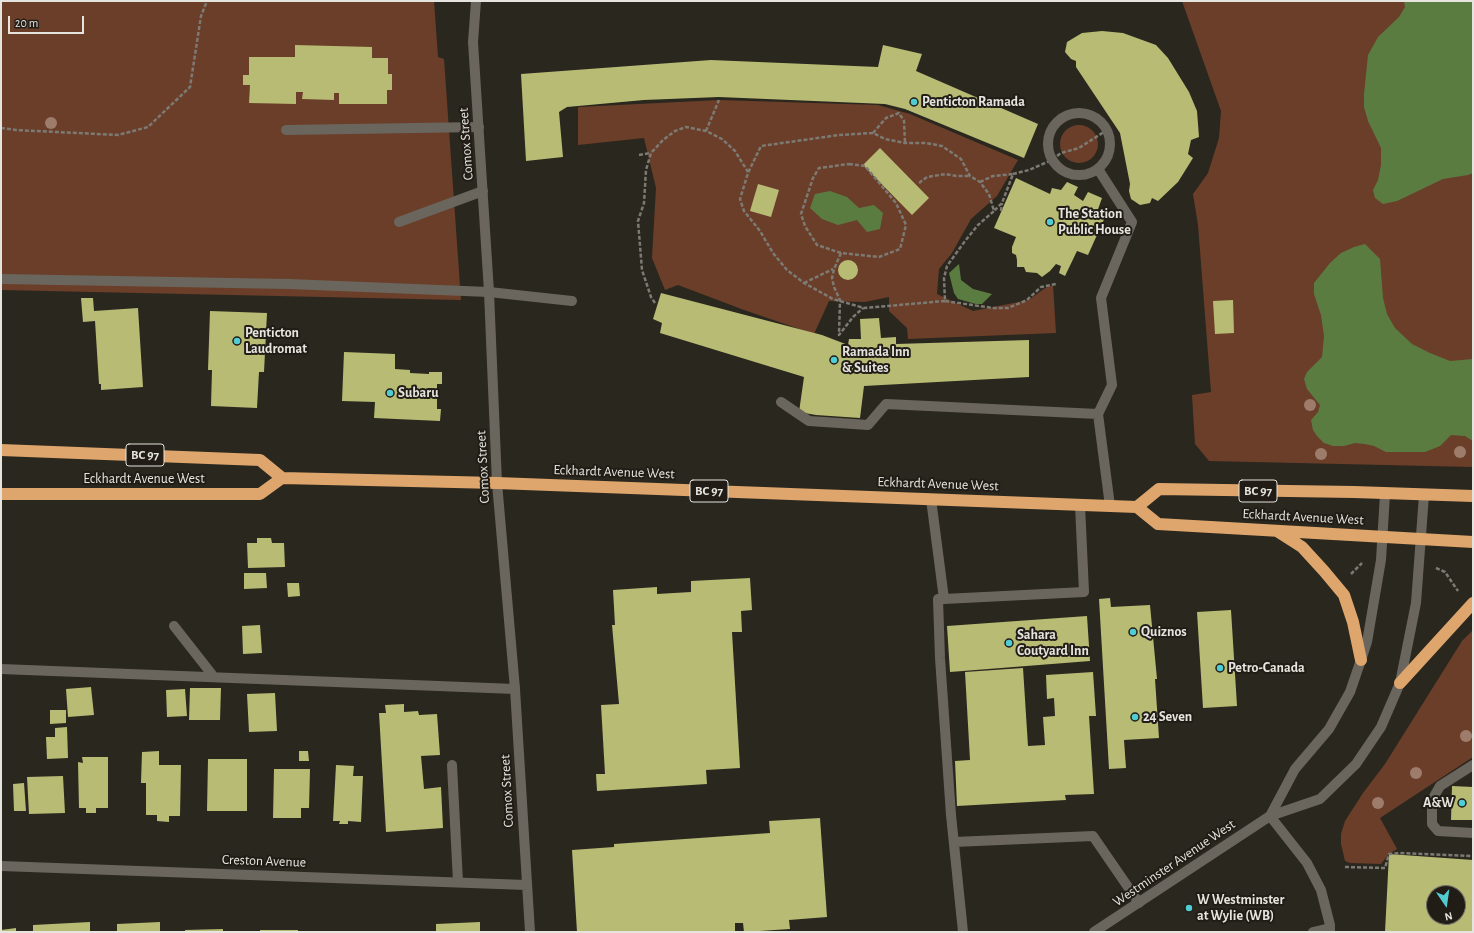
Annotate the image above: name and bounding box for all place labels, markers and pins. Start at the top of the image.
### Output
place label: Penticton Ramada [922,94,1025,110]
marker: Penticton Ramada [909,97,919,107]
place label: The Station Public House [1058,206,1131,238]
marker: The Station Public House [1045,217,1055,227]
place label: Penticton Laudromat [245,325,307,358]
marker: Penticton Laudromat [232,336,242,346]
place label: Ramada Inn & Suites [842,344,910,376]
marker: Ramada Inn & Suites [829,355,839,365]
place label: Subaru [398,385,438,401]
marker: Subaru [385,388,395,398]
place label: Quiznos [1141,624,1187,640]
place label: Sahara Coutyard Inn [1017,627,1089,660]
marker: Quiznos [1128,627,1138,637]
marker: Sahara Coutyard Inn [1004,638,1014,648]
place label: Petro-Canada [1228,660,1305,676]
marker: Petro-Canada [1215,663,1225,673]
place label: 24 Seven [1143,709,1192,725]
marker: 24 Seven [1130,712,1140,722]
place label: A&W [1423,795,1454,811]
marker: A&W [1457,798,1467,808]
place label: W Westminster at Wylie (WB) [1197,892,1284,924]
marker: W Westminster at Wylie (WB) [1184,903,1194,913]

